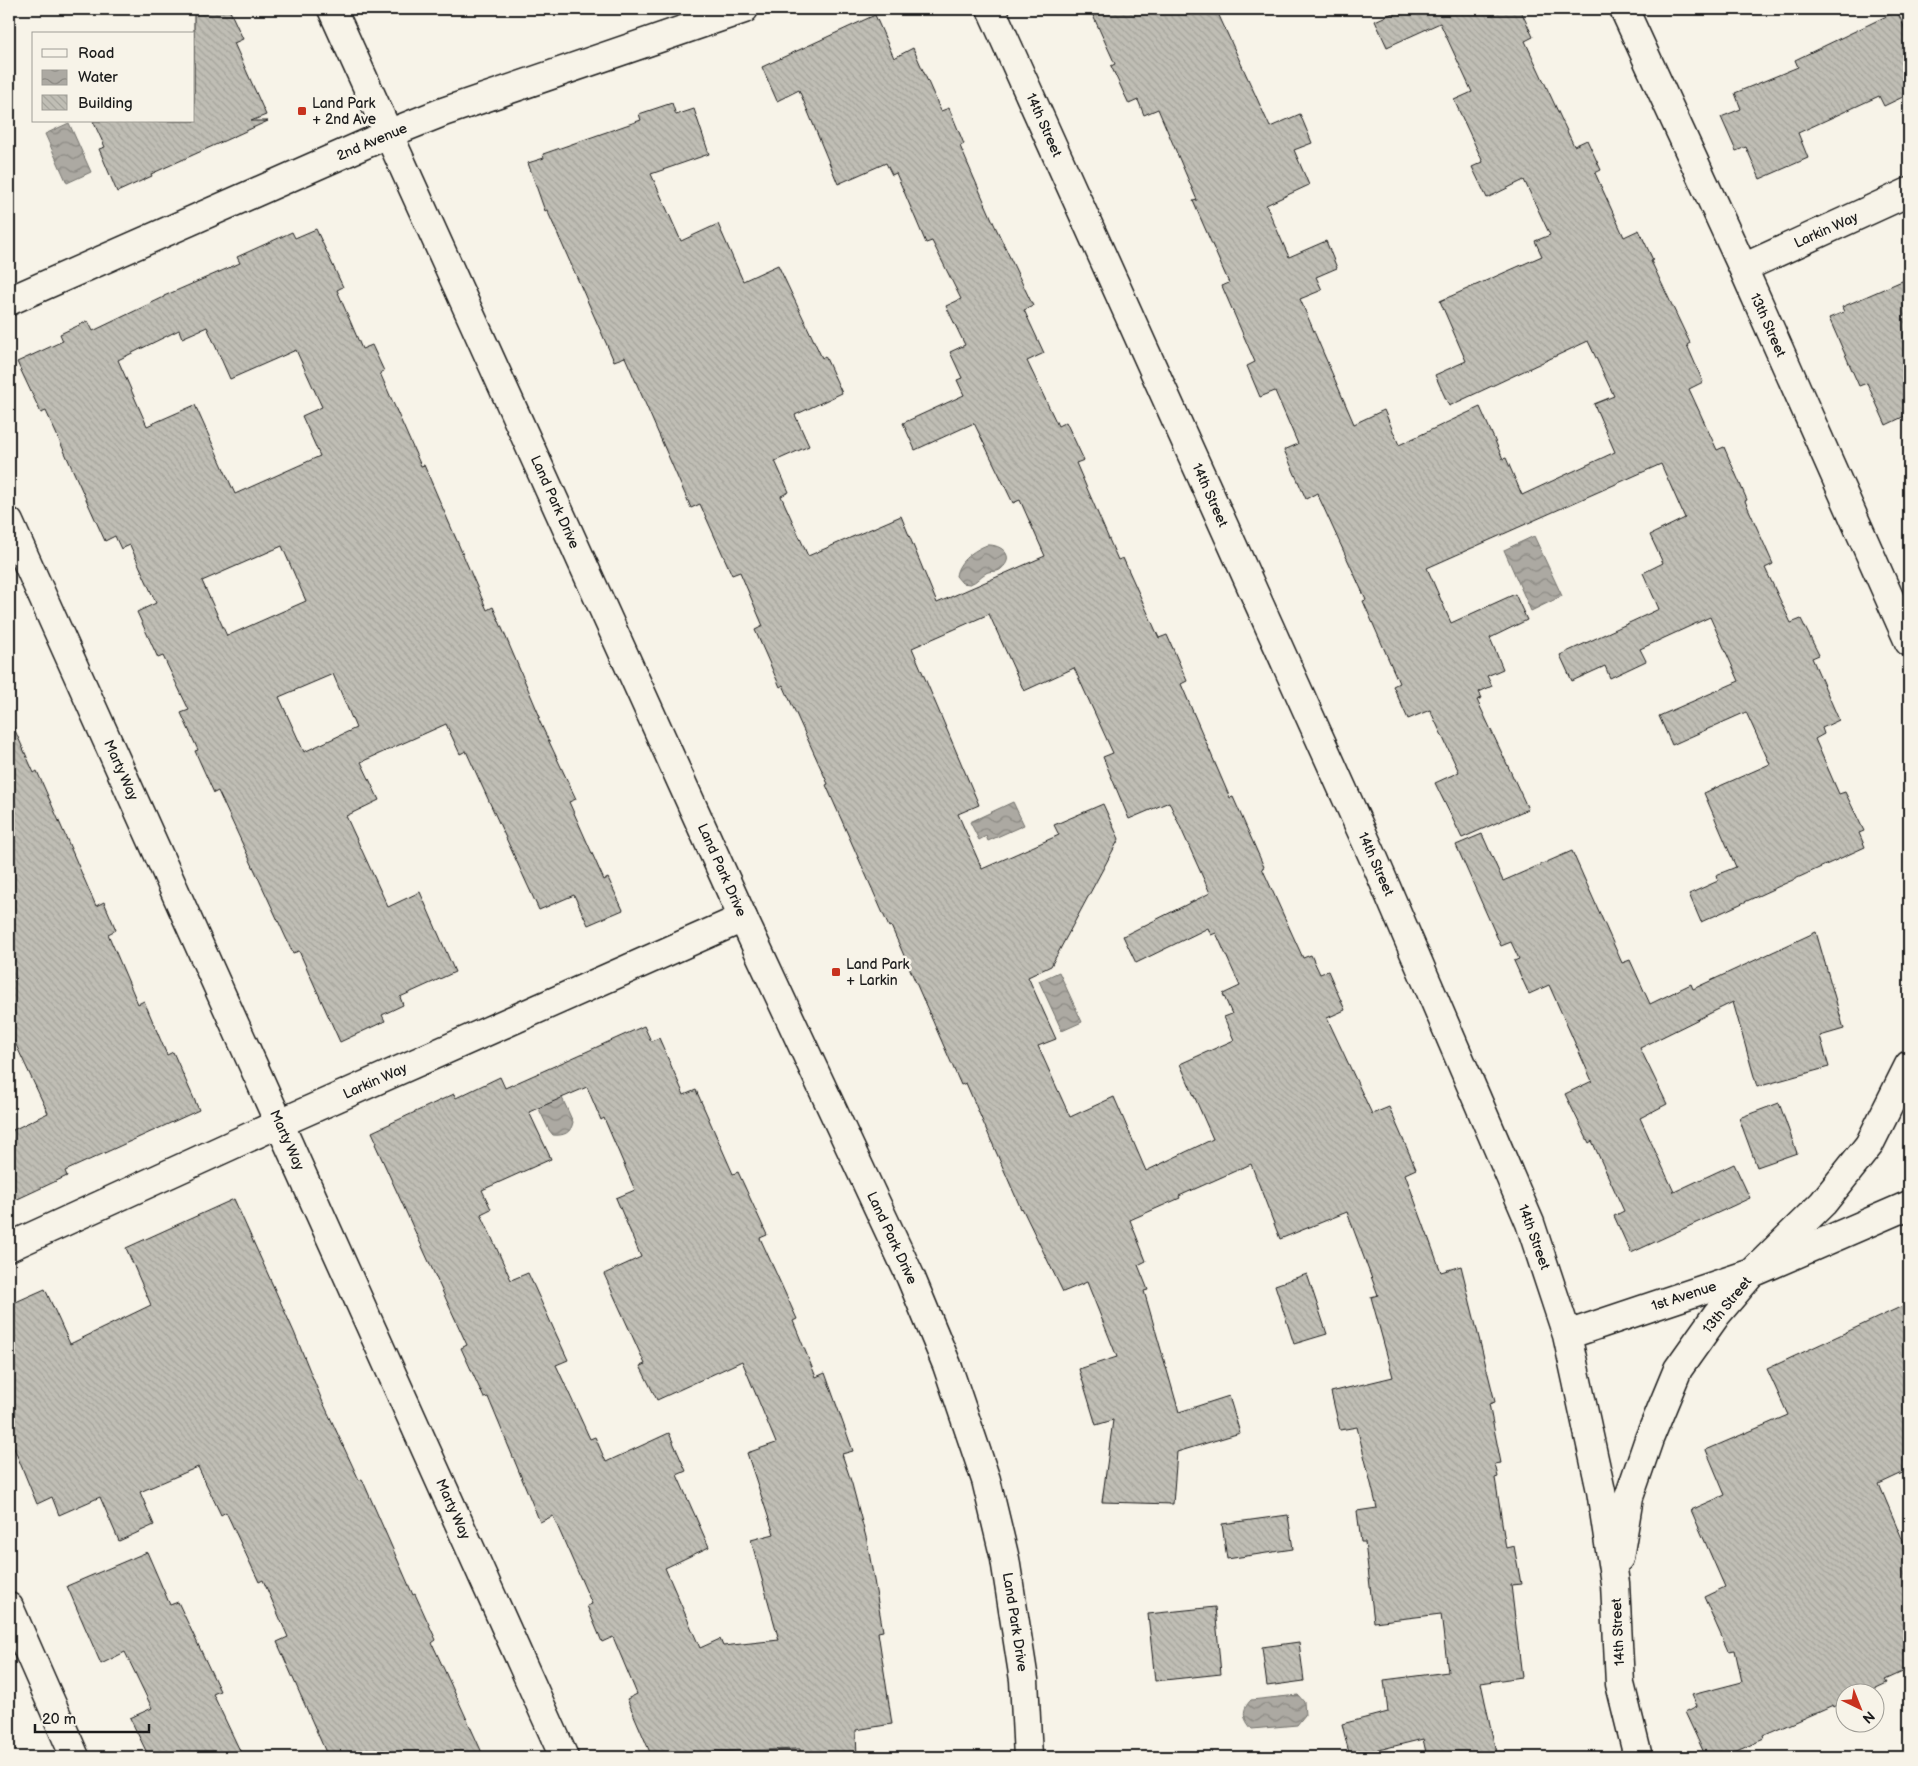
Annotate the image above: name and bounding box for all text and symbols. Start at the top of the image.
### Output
legend [32,32,195,122]
text: Road [78,44,114,63]
text: Water [78,68,118,87]
street label: 14th Street [1022,91,1066,160]
text: Building [78,94,133,113]
place label: Land Park + 2nd Ave [312,95,376,128]
marker: Land Park + 2nd Ave [296,105,308,117]
street label: 2nd Avenue [334,120,410,164]
street label: Larkin Way [1791,208,1861,252]
street label: 13th Street [1746,290,1790,360]
street label: Land Park Drive [527,453,583,551]
street label: 14th Street [1188,461,1232,530]
street label: Marty Way [100,737,142,803]
street label: Land Park Drive [694,821,750,919]
street label: 14th Street [1354,830,1398,899]
place label: Land Park + Larkin [846,956,909,989]
marker: Land Park + Larkin [830,966,842,978]
street label: Larkin Way [340,1059,410,1103]
street label: Marty Way [266,1107,308,1173]
street label: Land Park Drive [863,1189,921,1287]
street label: 14th Street [1514,1202,1554,1272]
street label: 13th Street [1699,1273,1755,1337]
street label: 1st Avenue [1649,1277,1719,1315]
street label: Marty Way [432,1476,474,1542]
street label: Land Park Drive [999,1571,1031,1673]
street label: 14th Street [1608,1597,1628,1666]
north arrow [1836,1684,1886,1734]
scale bar [35,1701,149,1733]
text: N [1859,1707,1878,1727]
text: 20 m [42,1710,76,1729]

